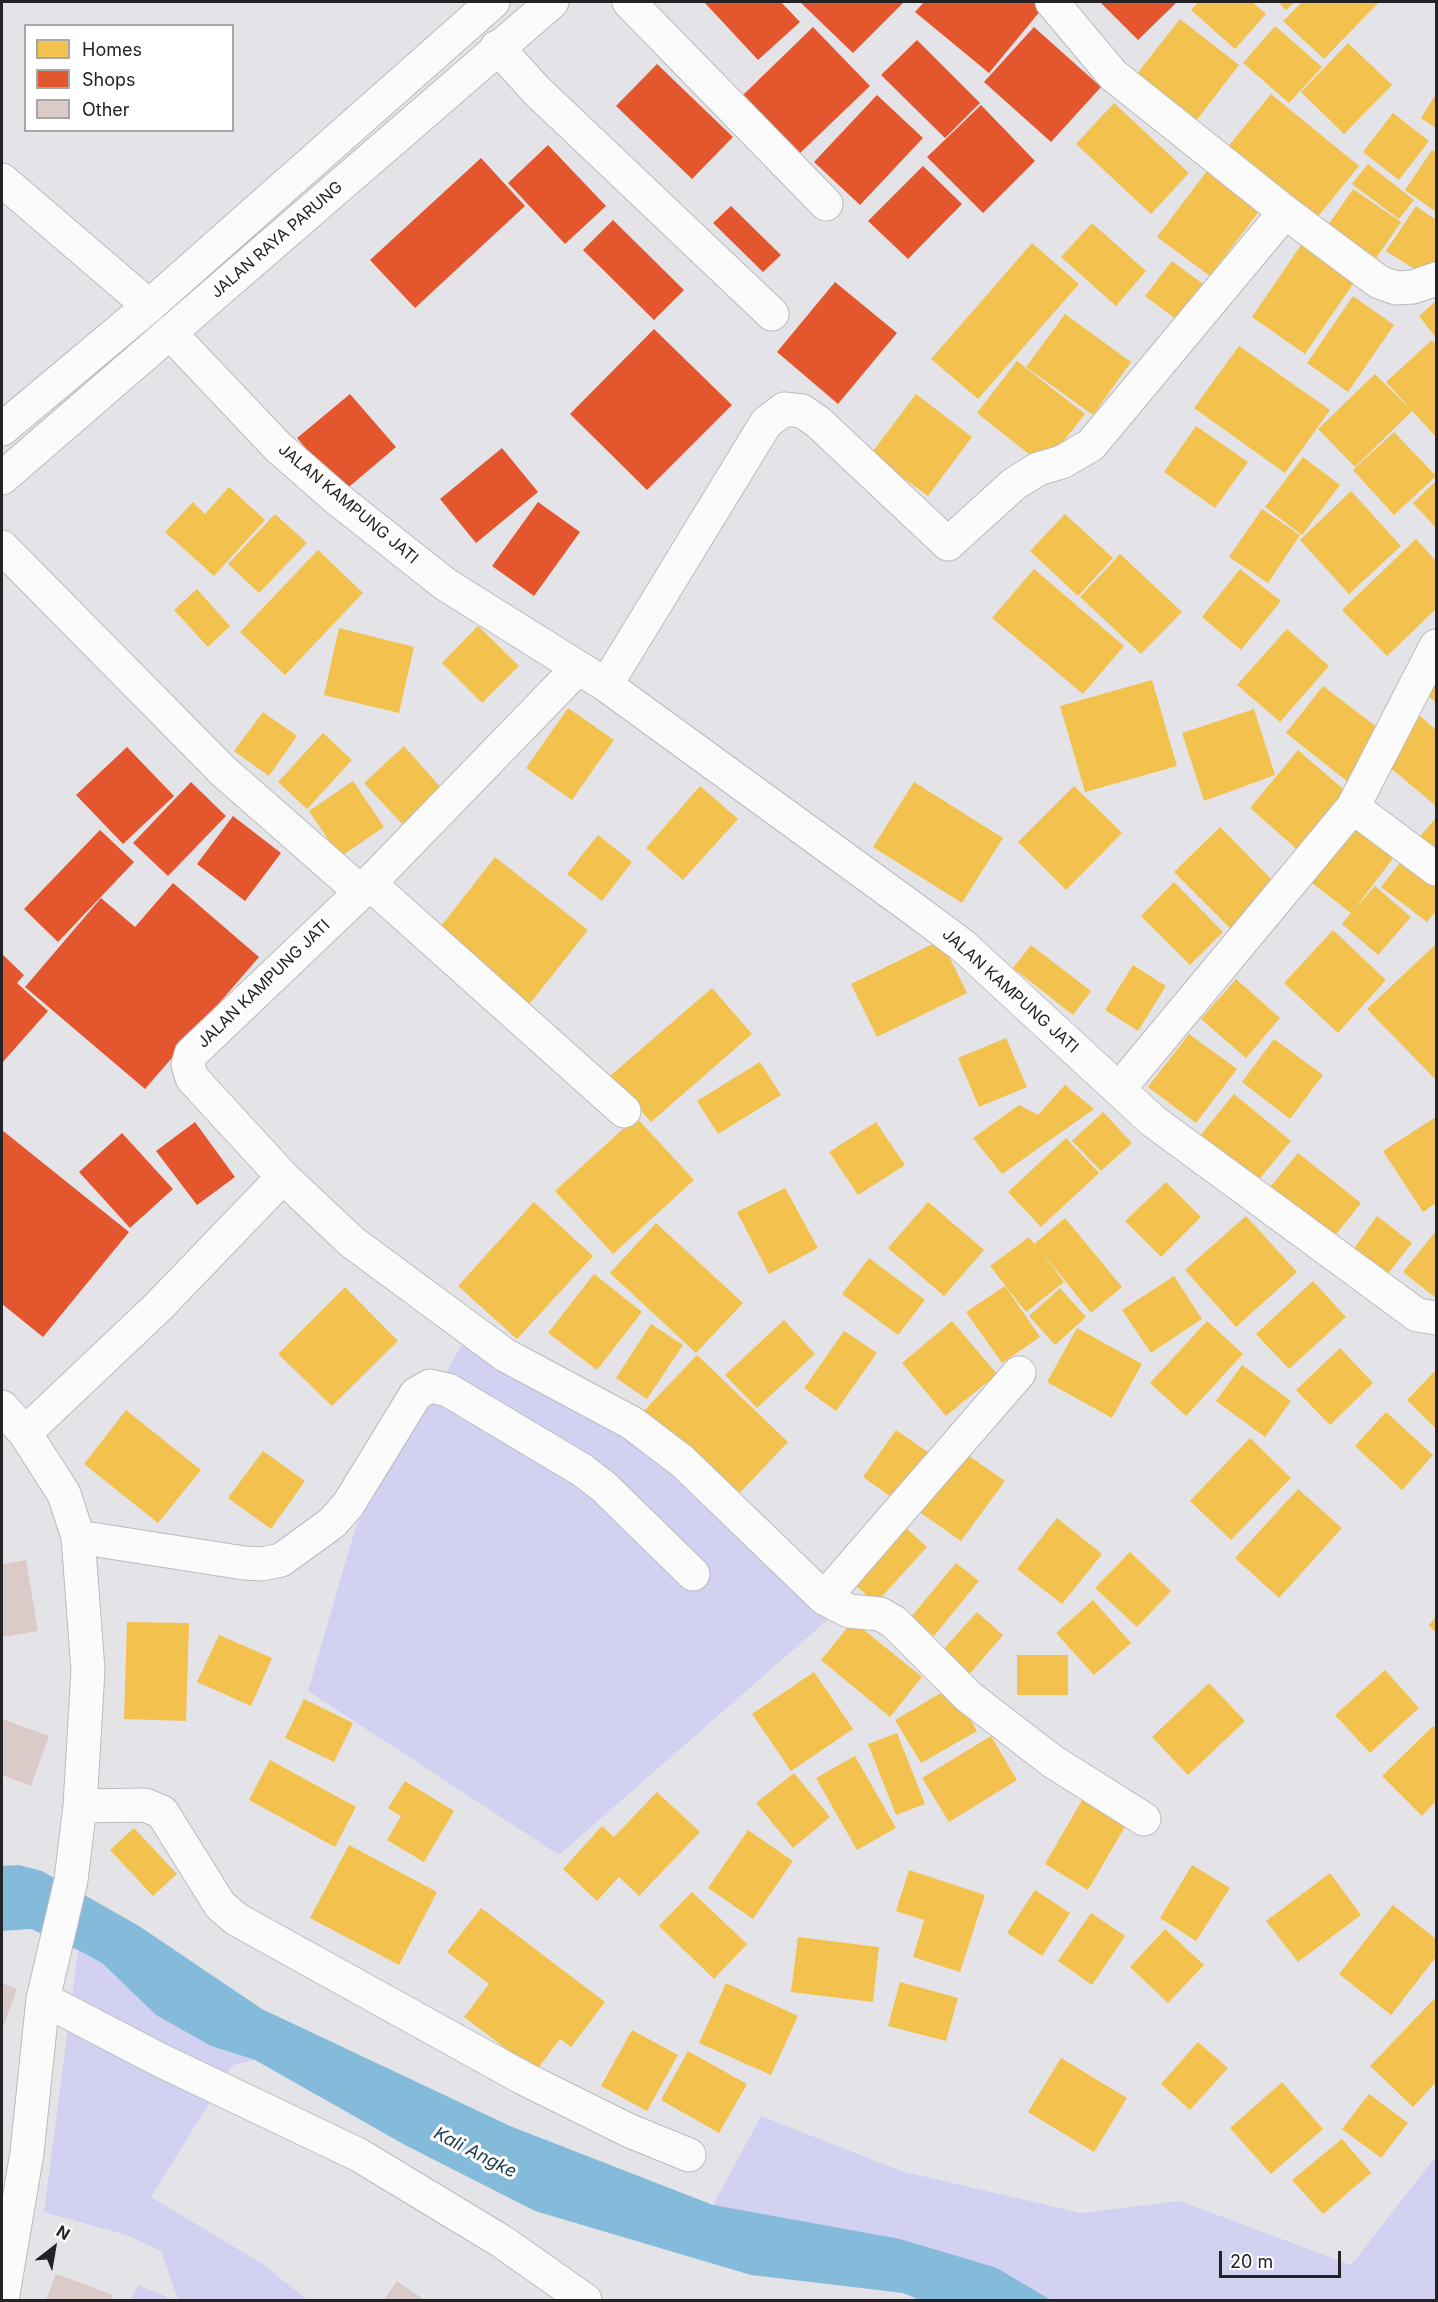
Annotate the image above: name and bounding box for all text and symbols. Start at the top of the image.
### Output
legend [24,24,234,132]
text: Homes [82,39,142,60]
text: Shops [82,69,136,90]
text: Other [82,99,130,120]
street label: JALAN RAYA PARUNG [207,178,347,302]
street label: JALAN KAMPUNG JATI [274,440,422,568]
street label: JALAN KAMPUNG JATI [194,916,334,1052]
street label: JALAN KAMPUNG JATI [938,925,1082,1057]
water label: Kali Angke [430,2123,520,2183]
north arrow [24,2218,84,2278]
text: N [53,2221,74,2244]
scale bar [1222,2239,1344,2277]
text: 20 m [1230,2251,1273,2272]

